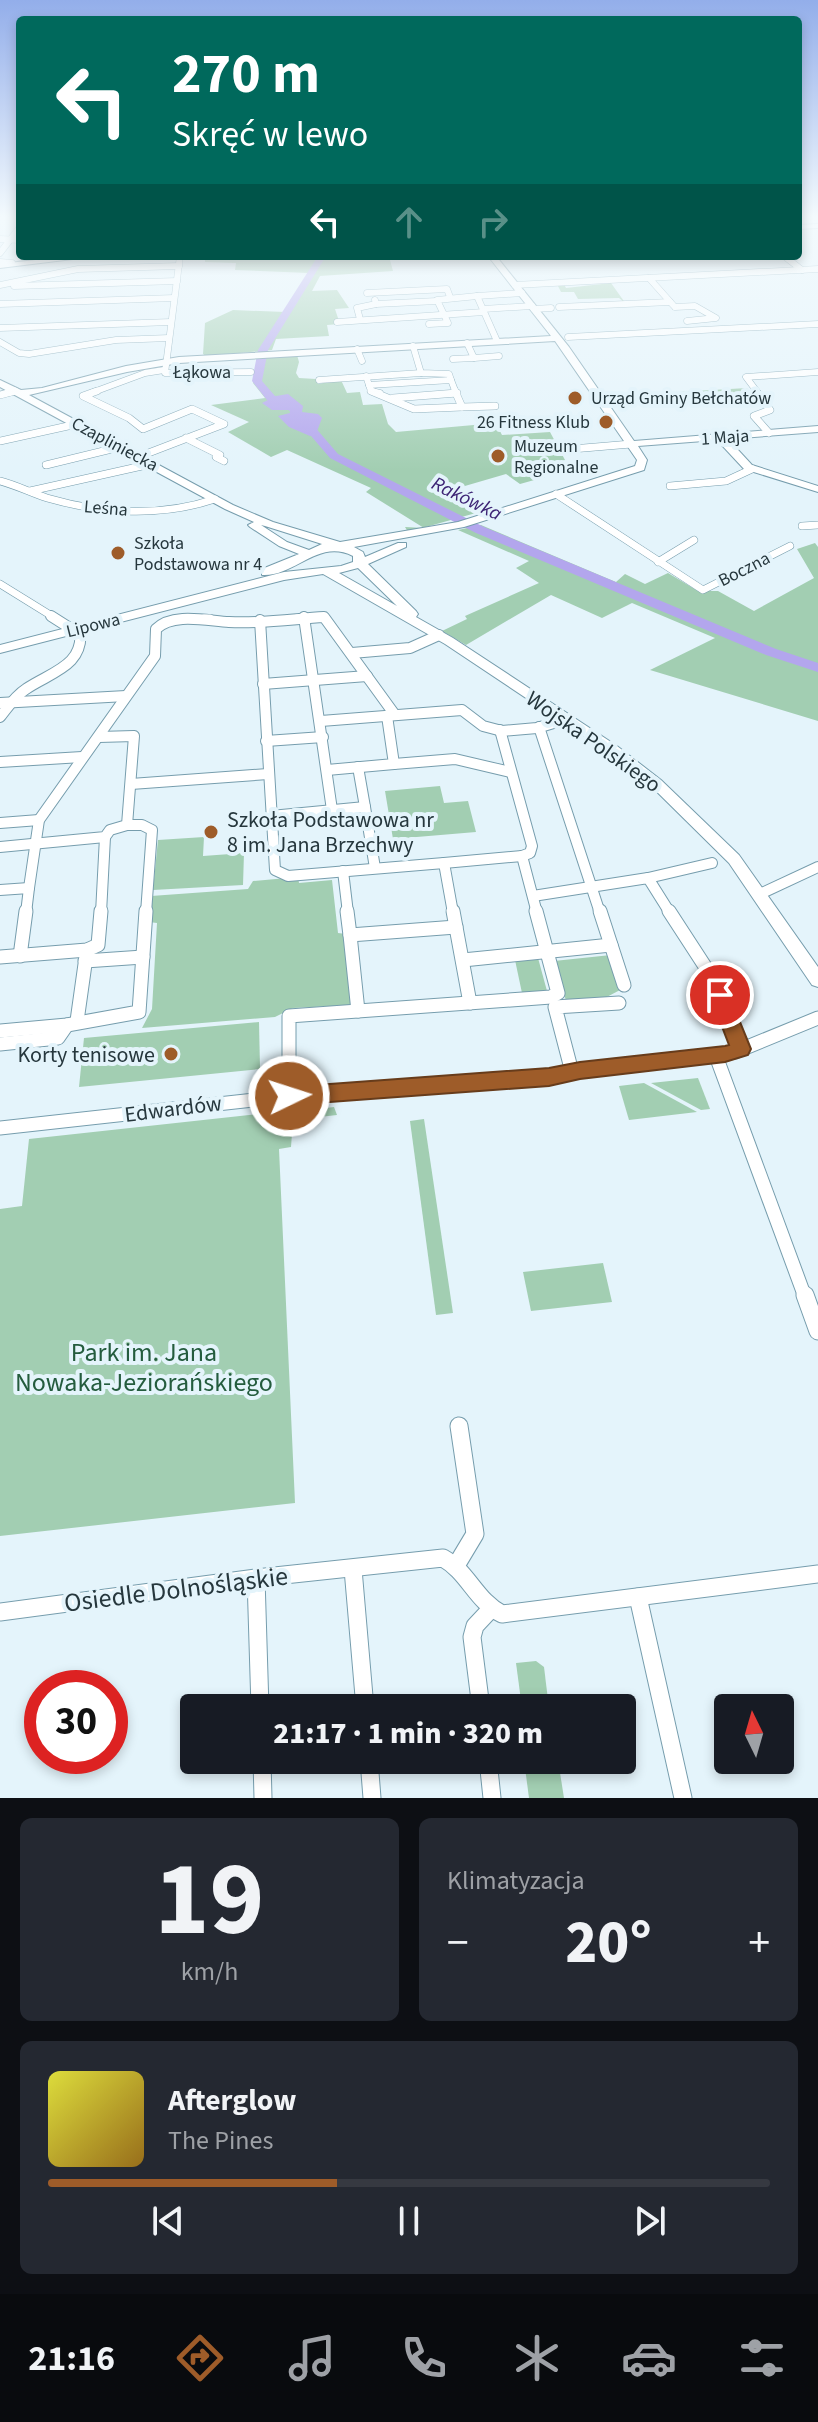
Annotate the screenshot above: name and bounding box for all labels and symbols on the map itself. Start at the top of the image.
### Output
street label: Łąkowa [172,360,231,385]
place label: Urząd Gminy Bełchatów [591,386,771,411]
marker: Urząd Gminy Bełchatów [566,389,584,407]
place label: 26 Fitness Klub [477,410,590,435]
street label: Czapliniecka [67,411,162,478]
marker: 26 Fitness Klub [597,413,615,431]
street label: 1 Maja [700,423,750,452]
place label: Muzeum Regionalne [514,434,598,480]
marker: Muzeum Regionalne [489,447,507,465]
water label: Rakówka [427,470,507,528]
street label: Leśna [83,494,129,523]
place label: Szkoła Podstawowa nr 4 [134,531,262,577]
marker: Szkoła Podstawowa nr 4 [109,544,127,562]
street label: Boczna [714,546,774,593]
street label: Lipowa [64,607,123,644]
street label: Wojska Polskiego [519,683,667,800]
place label: Szkoła Podstawowa nr 8 im. Jana Brzechwy [227,804,434,861]
marker: Szkoła Podstawowa nr 8 im. Jana Brzechwy [202,823,220,841]
pin [686,961,754,1029]
place label: Korty tenisowe [18,1039,155,1071]
marker: Korty tenisowe [162,1045,180,1063]
position arrow [247,1054,331,1138]
street label: Edwardów [123,1087,224,1131]
park label: Park im. Jana Nowaka-Jeziorańskiego [15,1334,273,1401]
street label: Osiedle Dolnośląskie [62,1557,290,1622]
speed limit sign: 30 [24,1670,128,1774]
north arrow [714,1694,794,1774]

